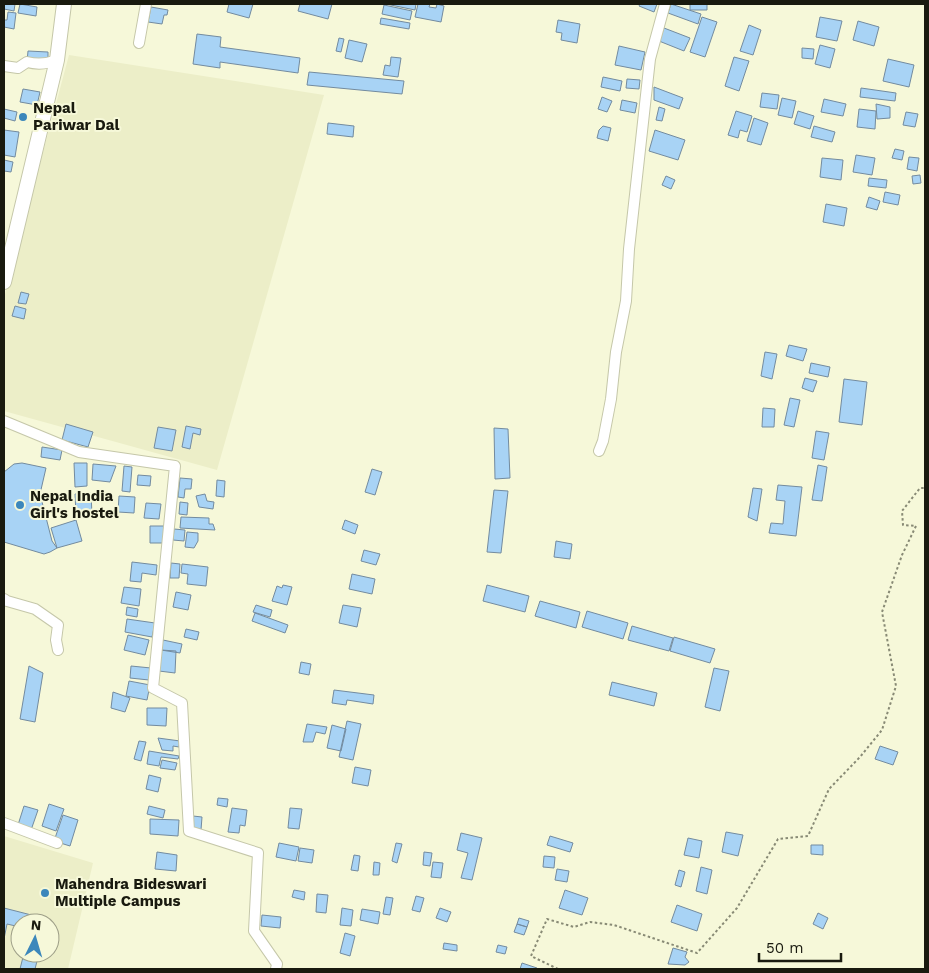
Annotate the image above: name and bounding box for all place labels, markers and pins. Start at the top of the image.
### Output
place label: Nepal Pariwar Dal [33,99,119,134]
marker: Nepal Pariwar Dal [17,111,29,123]
place label: Nepal India Girl's hostel [30,487,119,522]
marker: Nepal India Girl's hostel [14,499,26,511]
place label: Mahendra Bideswari Multiple Campus [55,875,207,910]
marker: Mahendra Bideswari Multiple Campus [39,887,51,899]

